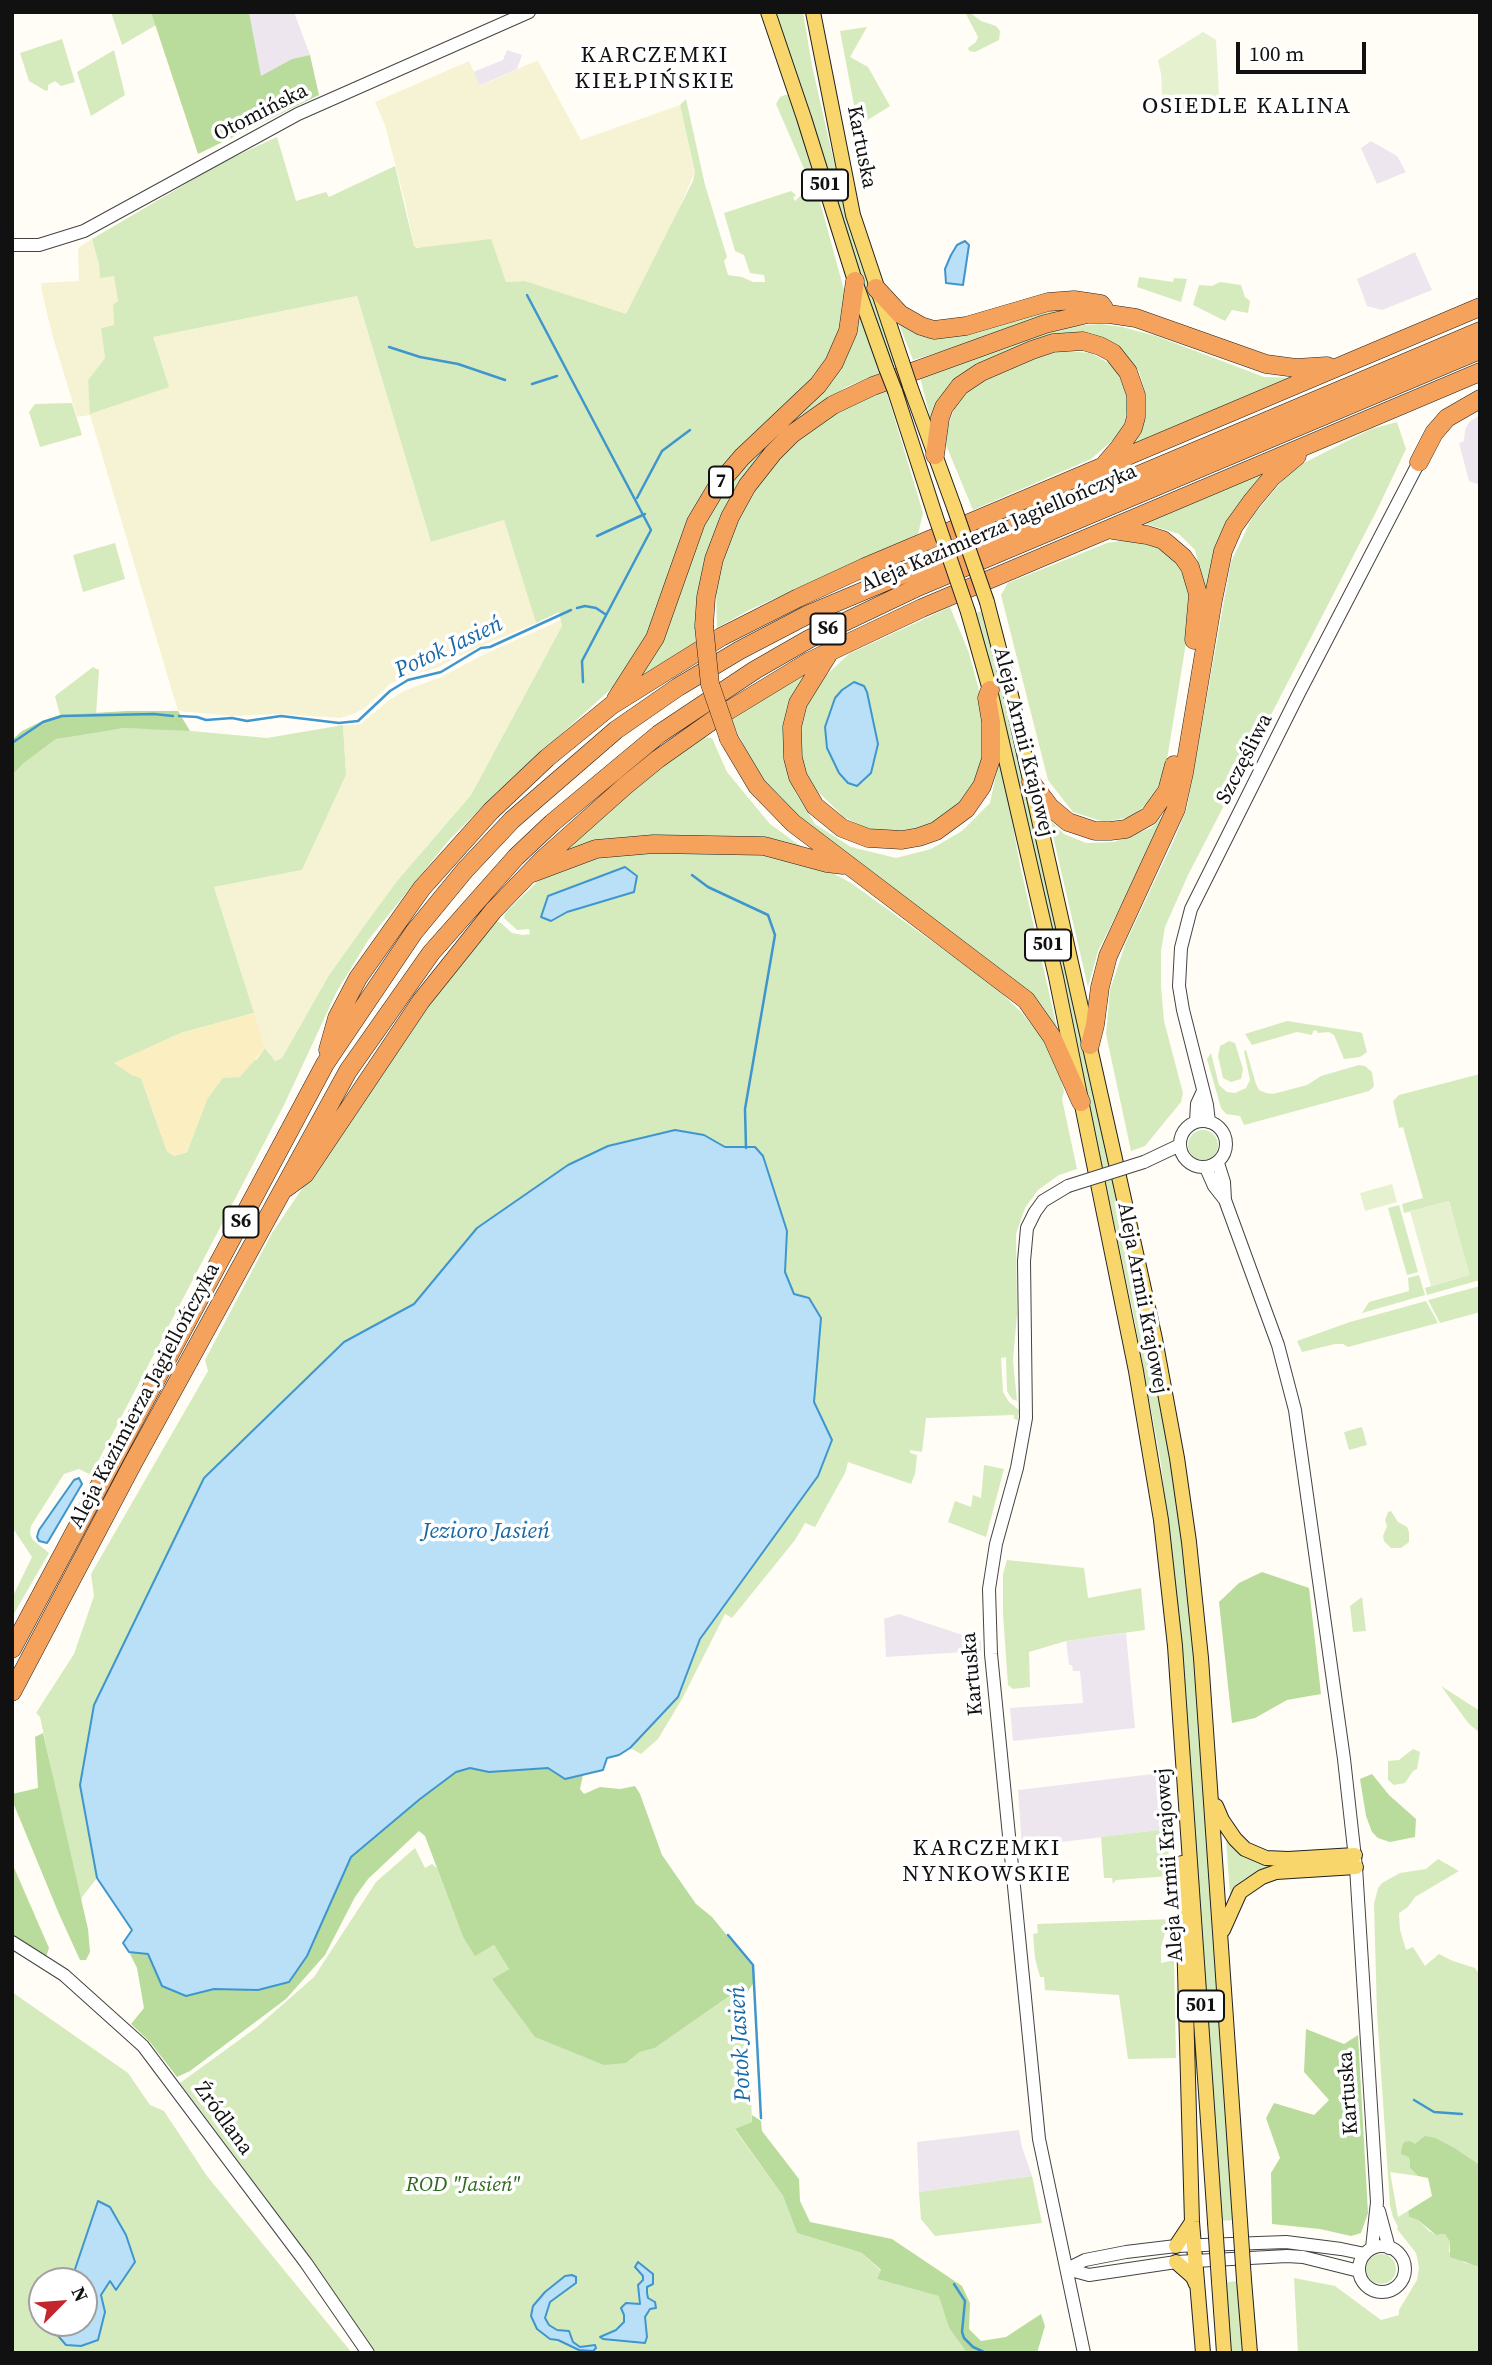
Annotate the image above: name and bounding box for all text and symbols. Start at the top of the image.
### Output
scale bar [1240,28,1370,72]
text: 100 m [1249,39,1304,68]
district label: KARCZEMKI KIEŁPIŃSKIE [576,42,734,96]
street label: Otomińska [210,79,312,147]
district label: OSIEDLE KALINA [1144,93,1350,121]
street label: Kartuska [841,103,881,191]
road number: 501 [802,169,848,200]
street label: Aleja Kazimierza Jagiellończyka [857,459,1141,599]
road number: 7 [709,467,733,498]
water label: Potok Jasień [391,611,507,685]
road number: S6 [810,614,846,644]
street label: Aleja Armii Krajowej [987,645,1059,839]
street label: Szczęśliwa [1211,709,1279,809]
road number: 501 [1025,930,1071,960]
street label: Aleja Armii Krajowej [1111,1200,1173,1396]
road number: S6 [224,1206,258,1238]
street label: Aleja Kazimierza Jagiellończyka [64,1259,226,1533]
water label: Jezioro Jasień [422,1518,550,1546]
street label: Kartuska [957,1631,989,1717]
street label: Aleja Armii Krajowej [1151,1767,1189,1963]
district label: KARCZEMKI NYNKOWSKIE [904,1835,1070,1889]
water label: Potok Jasień [724,1986,758,2102]
road number: 501 [1178,1990,1224,2022]
street label: Kartuska [1334,2050,1364,2136]
street label: Źródlana [188,2078,258,2160]
park label: ROD "Jasień" [406,2173,520,2199]
north arrow [28,2267,98,2337]
text: N [66,2282,95,2306]

